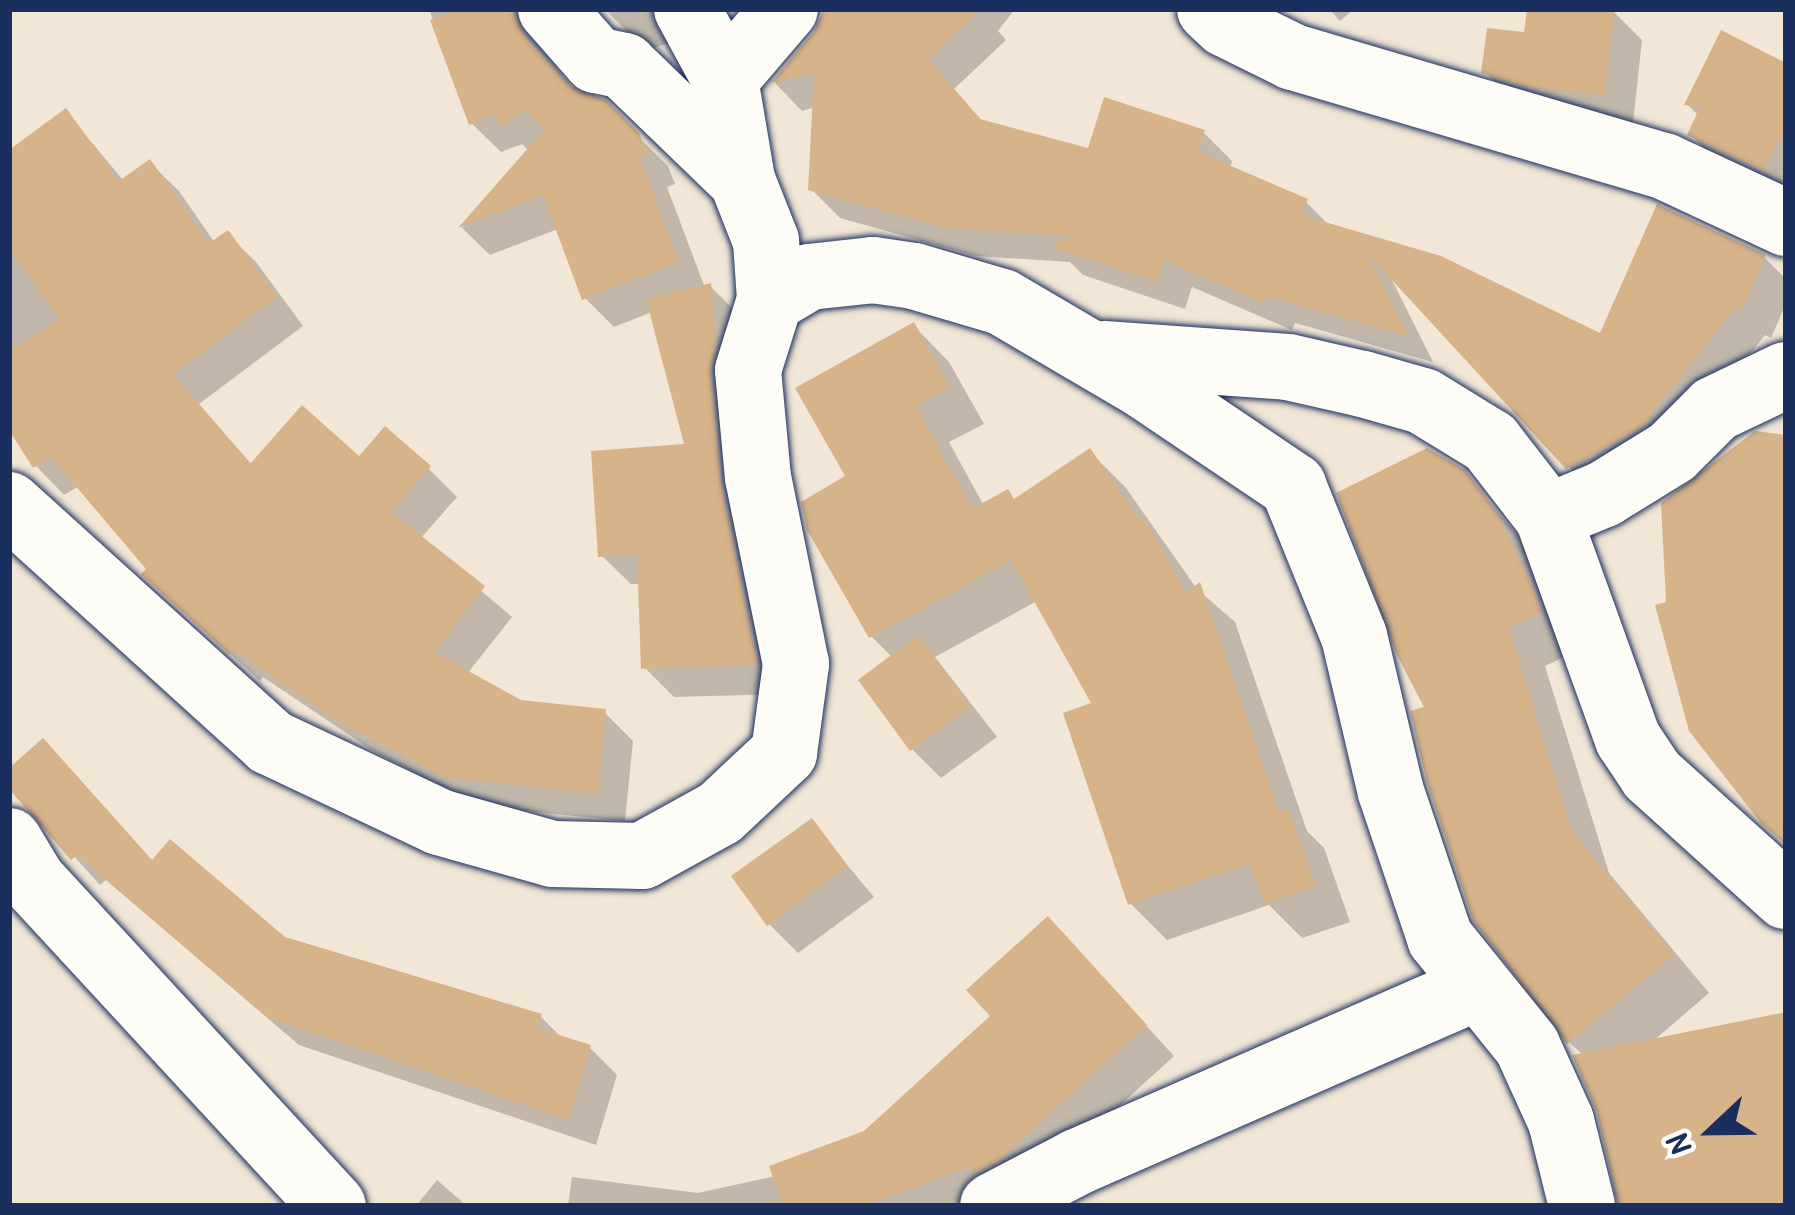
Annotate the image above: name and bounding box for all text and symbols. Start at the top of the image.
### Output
north arrow [1651,1071,1771,1191]
text: N [1654,1128,1701,1161]

